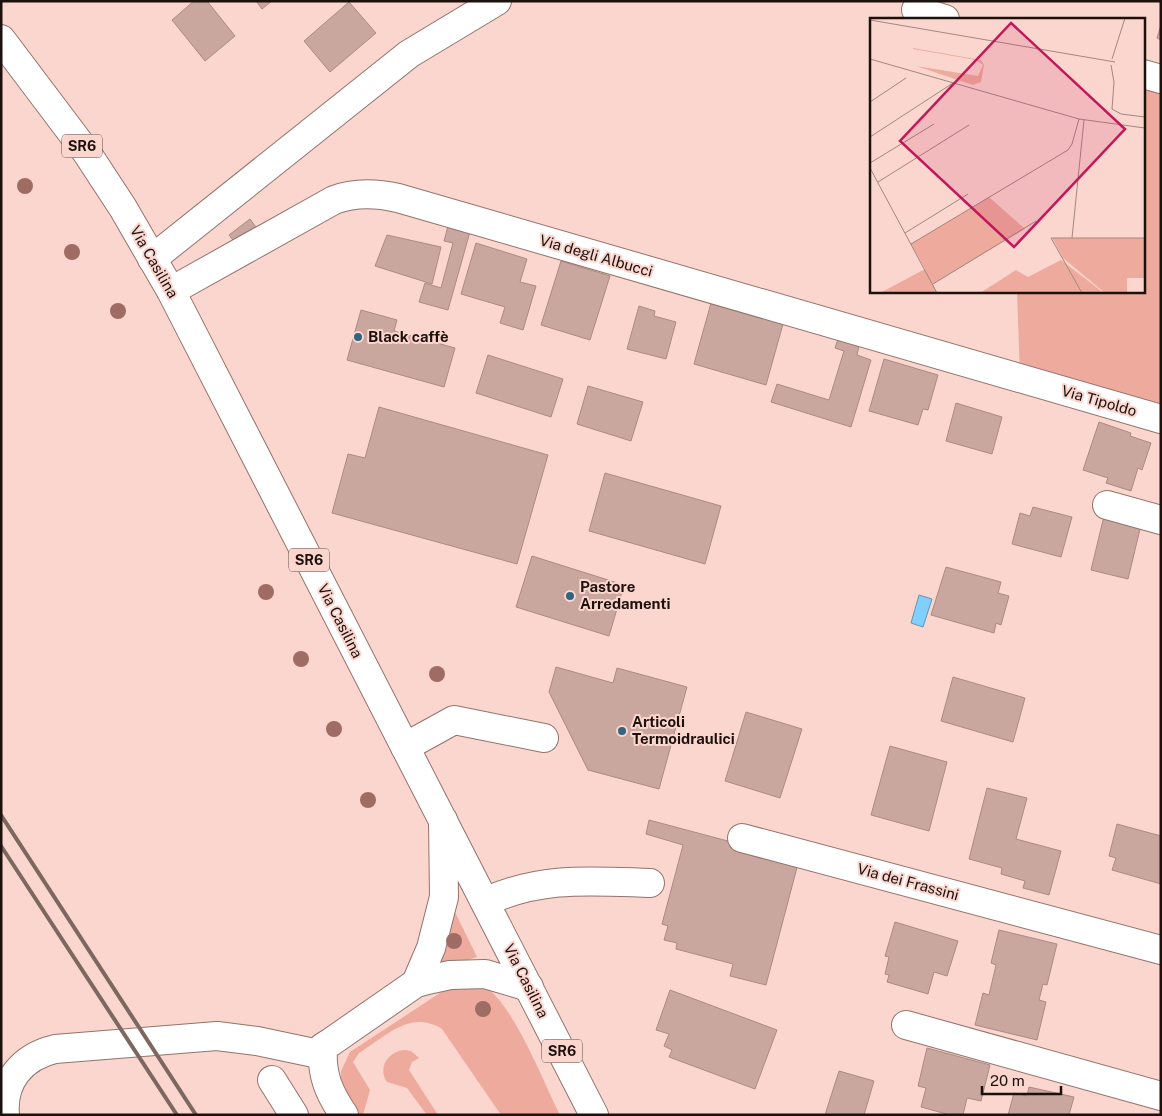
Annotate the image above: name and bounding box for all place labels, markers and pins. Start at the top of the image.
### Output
place label: Black caffè [368,328,449,345]
marker: Black caffè [352,331,364,343]
place label: Pastore Arredamenti [580,578,670,612]
marker: Pastore Arredamenti [564,590,576,602]
place label: Articoli Termoidraulici [632,713,735,747]
marker: Articoli Termoidraulici [616,725,628,737]

